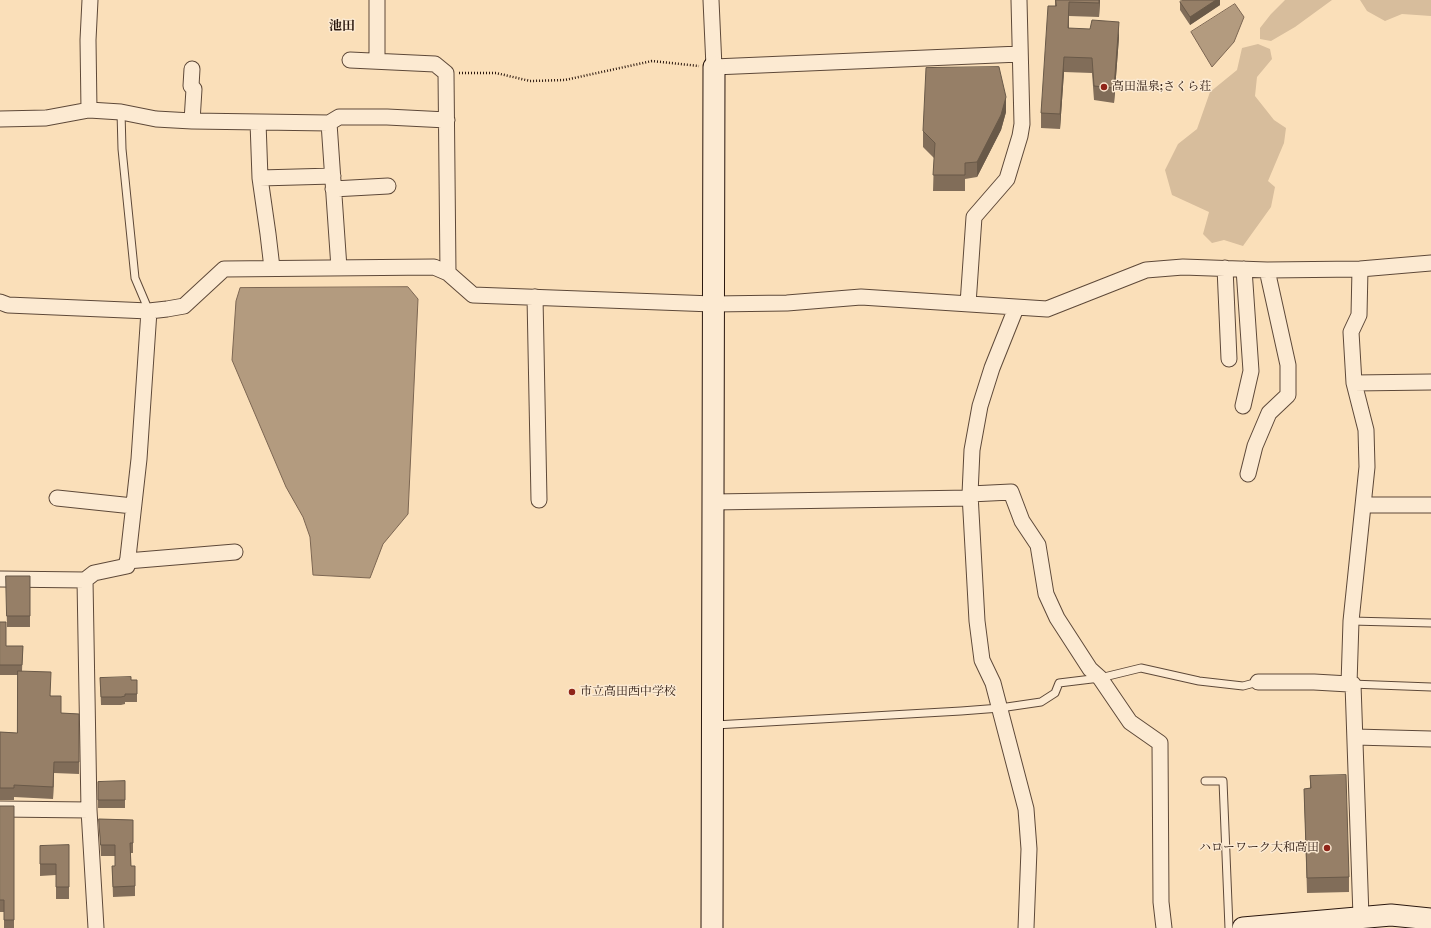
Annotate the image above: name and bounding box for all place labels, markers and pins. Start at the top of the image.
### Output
place label: 高田温泉;さくら荘 [1112,80,1211,94]
marker: 高田温泉;さくら荘 [1099,82,1109,92]
place label: 市立高田西中学校 [580,685,676,699]
marker: 市立高田西中学校 [567,687,577,697]
place label: ハローワーク大和高田 [1199,841,1319,855]
marker: ハローワーク大和高田 [1322,843,1332,853]

